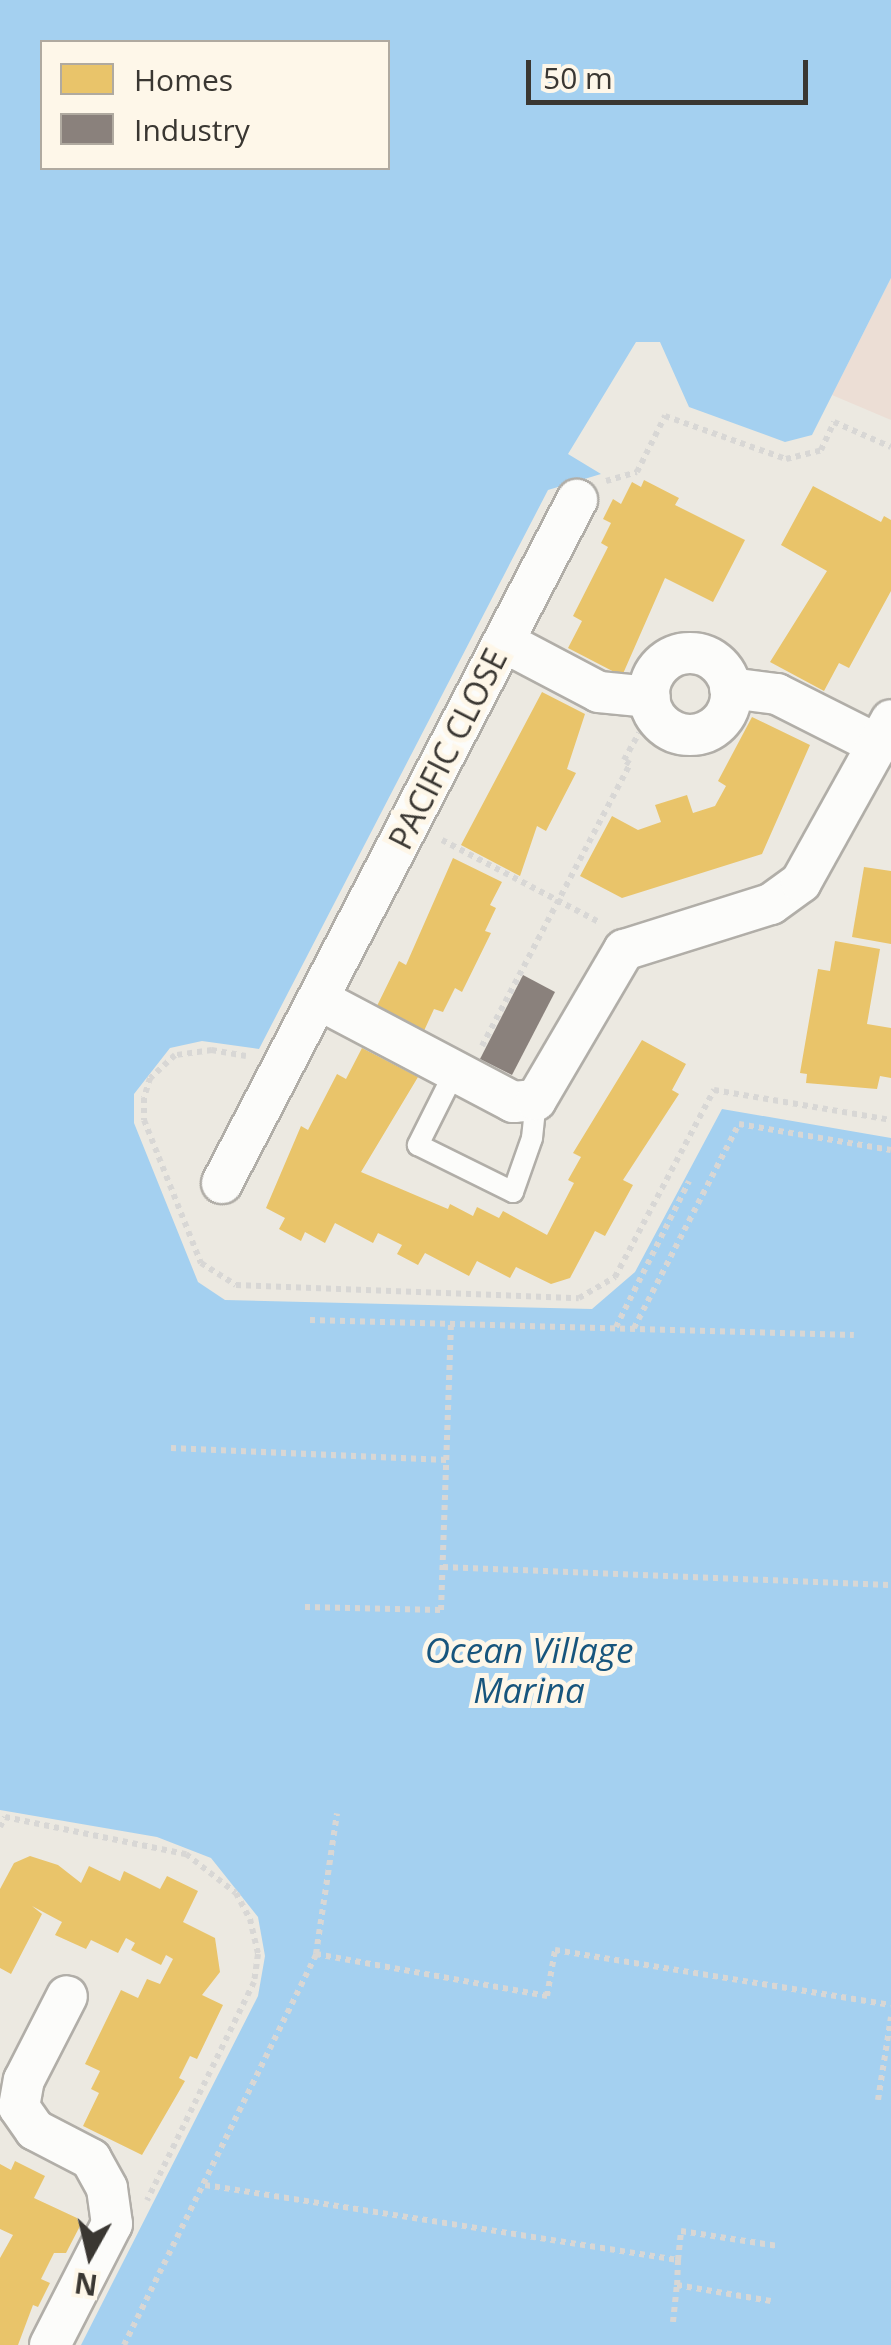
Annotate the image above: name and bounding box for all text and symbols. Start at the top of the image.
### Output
legend [40,40,390,170]
scale bar [531,40,814,102]
text: 50 m [543,57,613,98]
text: Homes [134,59,233,100]
text: Industry [134,109,250,150]
street label: PACIFIC CLOSE [381,642,515,856]
water label: Ocean Village Marina [425,1629,633,1711]
north arrow [40,2205,140,2305]
text: N [72,2264,100,2305]

